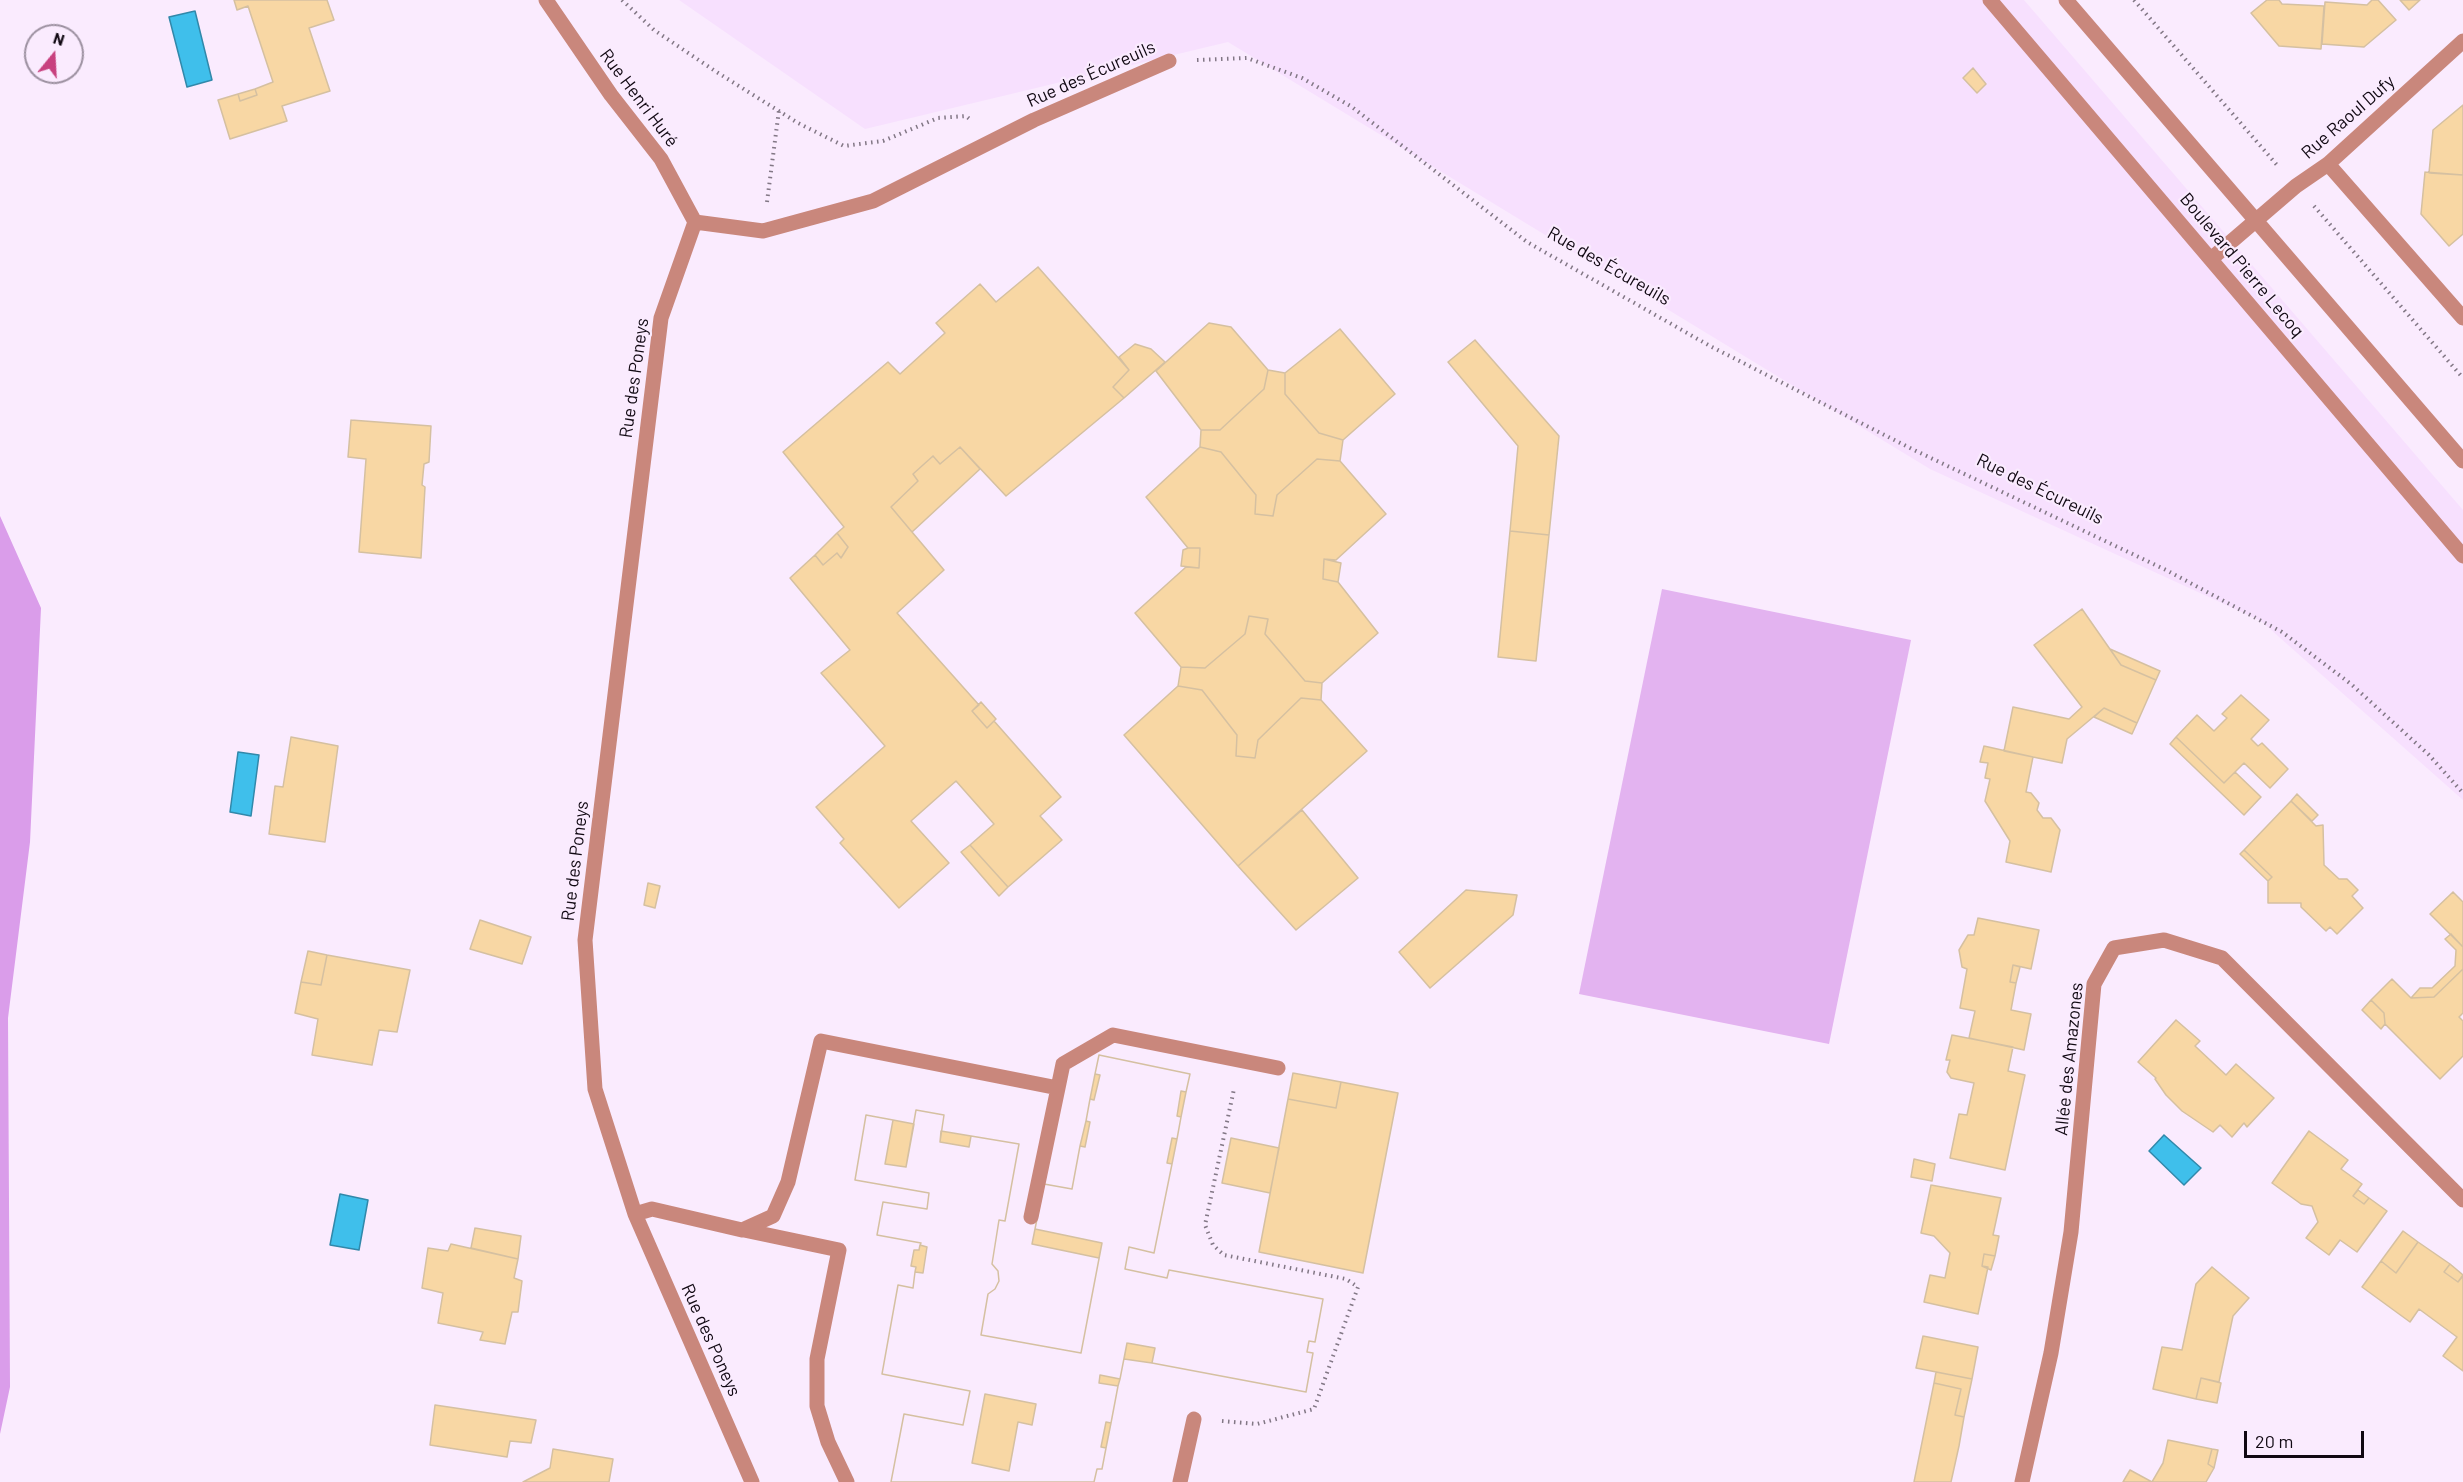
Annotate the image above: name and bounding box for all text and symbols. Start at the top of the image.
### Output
north arrow [24,24,84,84]
text: N [51,28,67,49]
street label: Rue des Écureuils [1023,36,1159,112]
street label: Rue Henri Huré [595,45,683,151]
street label: Rue Raoul Dufy [2297,71,2399,163]
street label: Boulevard Pierre Lecoq [2175,189,2309,341]
street label: Rue des Écureuils [1544,222,1674,310]
street label: Rue des Poneys [615,317,653,439]
street label: Rue des Écureuils [1973,449,2107,529]
street label: Rue des Poneys [557,800,593,922]
street label: Allée des Amazones [2050,981,2088,1137]
street label: Rue des Poneys [677,1280,745,1400]
scale bar [2247,1419,2367,1457]
text: 20 m [2255,1430,2293,1452]

